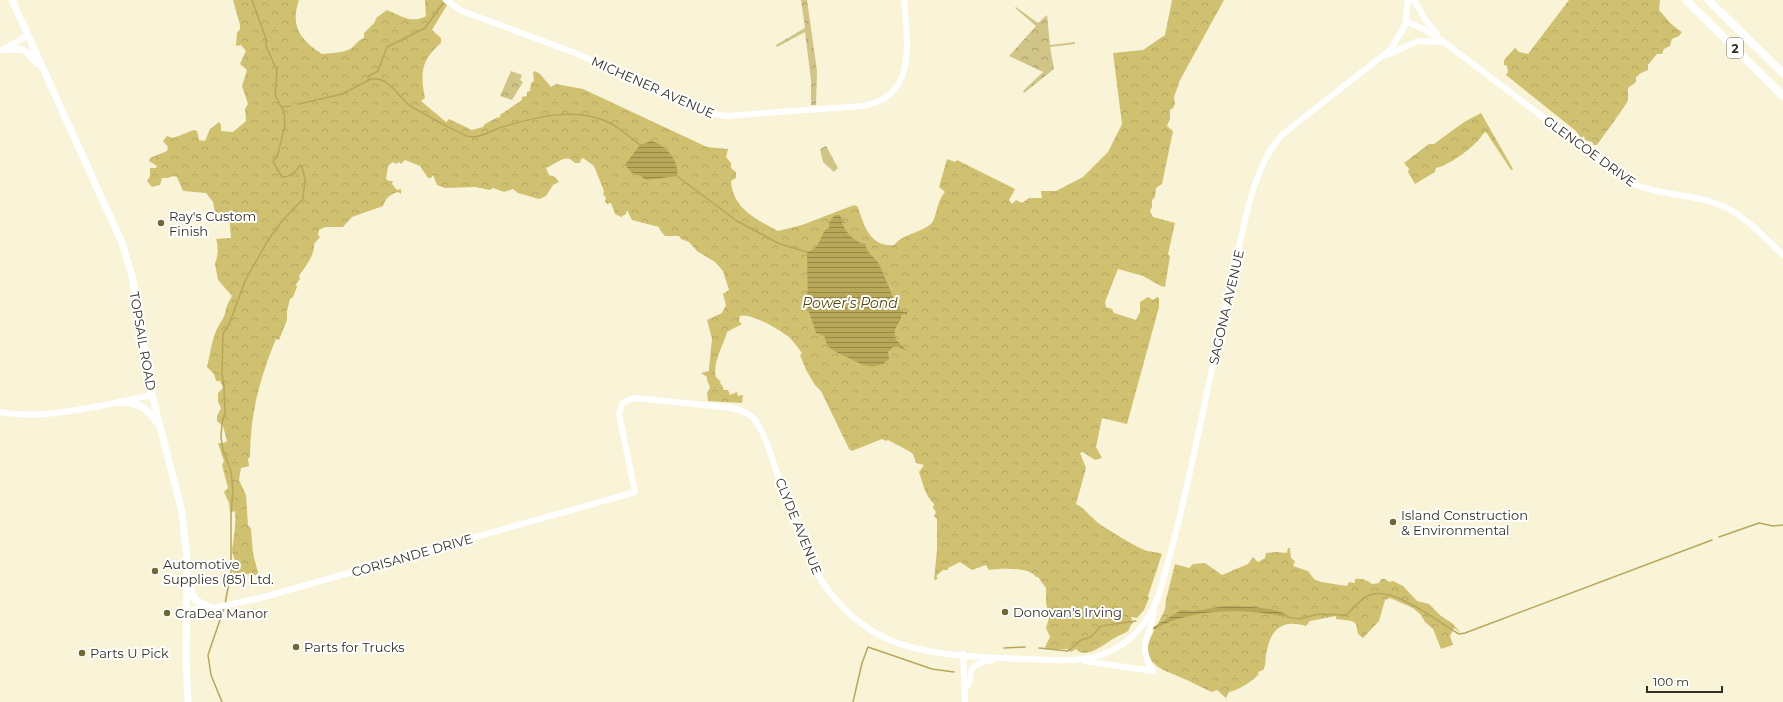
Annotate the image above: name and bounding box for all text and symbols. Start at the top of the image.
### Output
road number: 2 [1727,38,1743,58]
street label: MICHENER AVENUE [589,53,717,121]
street label: GLENCOE DRIVE [1541,112,1639,190]
place label: Ray's Custom Finish [169,208,256,239]
marker: Ray's Custom Finish [156,218,166,228]
street label: SAGONA AVENUE [1205,248,1247,366]
street label: TOPSAIL ROAD [126,290,160,392]
water label: Power's Pond [802,294,898,312]
street label: CLYDE AVENUE [772,475,826,577]
place label: Island Construction & Environmental [1401,507,1528,538]
marker: Island Construction & Environmental [1388,517,1398,527]
street label: CORISANDE DRIVE [350,530,474,580]
place label: Automotive Supplies (85) Ltd. [163,556,274,587]
marker: Automotive Supplies (85) Ltd. [150,566,160,576]
place label: Donovan's Irving [1013,604,1122,620]
place label: CraDea Manor [175,605,268,621]
marker: Donovan's Irving [1000,607,1010,617]
marker: CraDea Manor [162,608,172,618]
place label: Parts for Trucks [304,639,405,655]
marker: Parts for Trucks [291,642,301,652]
place label: Parts U Pick [90,645,169,661]
marker: Parts U Pick [77,648,87,658]
scale bar [1647,668,1722,694]
text: 100 m [1653,674,1689,689]

